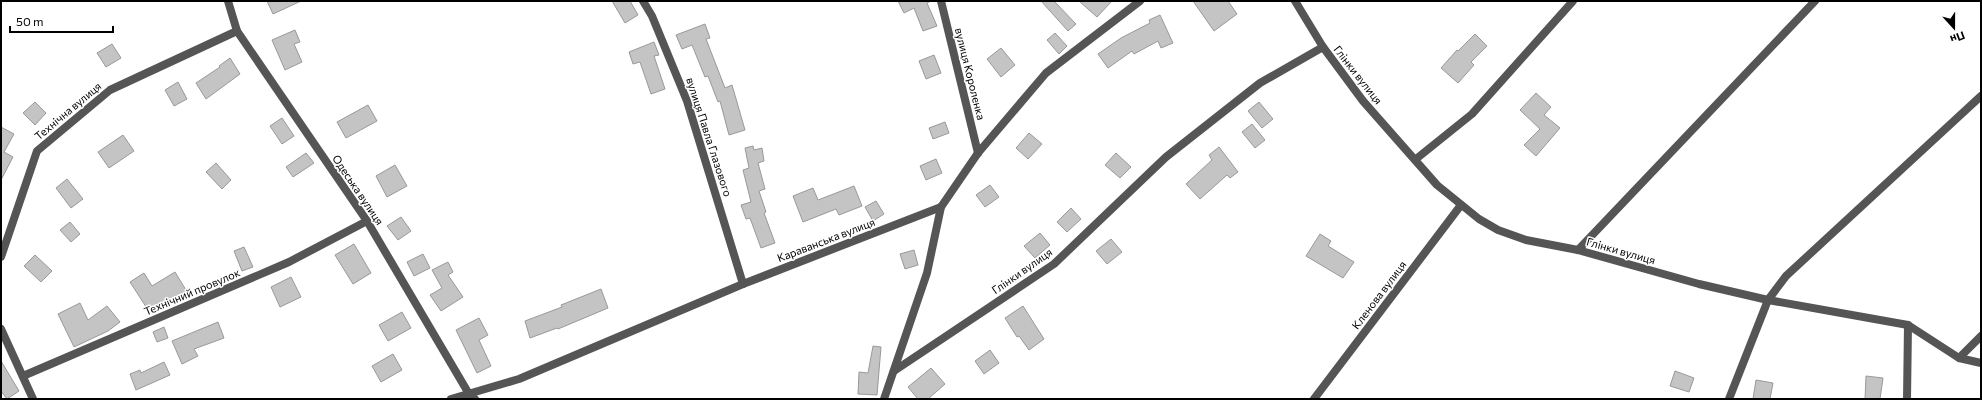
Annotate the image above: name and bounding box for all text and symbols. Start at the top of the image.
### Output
scale bar [10,8,113,34]
north arrow [1934,8,1974,48]
text: 50 m [16,14,44,28]
street label: вулиця Короленка [953,26,988,121]
text: Пн [1949,29,1967,46]
street label: Глінки вулиця [1331,43,1385,107]
street label: вулиця Павла Глазового [684,75,735,199]
street label: Технічна вулиця [32,79,104,142]
street label: Одеська вулиця [330,152,387,227]
street label: Караванська вулиця [775,215,877,264]
street label: Глінки вулиця [1585,235,1657,267]
street label: Глінки вулиця [989,245,1054,296]
street label: Кленова вулиця [1349,258,1408,331]
street label: Технічний провулок [142,265,242,318]

